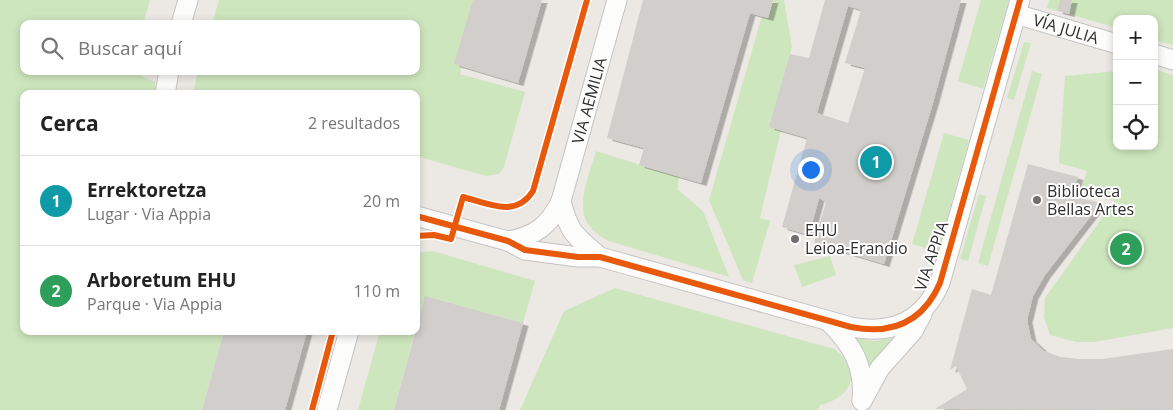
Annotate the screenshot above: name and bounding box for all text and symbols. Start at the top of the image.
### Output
street label: VÍA JULIA [1030,9,1102,49]
map controls [1113,15,1158,150]
button: + [1113,15,1158,60]
search box [20,20,420,75]
icon: search [38,34,66,62]
text: Buscar aquí [78,35,182,61]
street label: VIA AEMILIA [566,54,612,146]
button: − [1113,60,1158,105]
button: locate [1113,105,1158,150]
text: Cerca [40,109,99,137]
text: 2 resultados [308,112,400,134]
pin: 1 [860,143,892,181]
your location [798,157,824,183]
text: Errektoretza [87,177,207,203]
place label: Biblioteca Bellas Artes [1047,180,1134,220]
text: 1 [51,190,61,212]
text: 20 m [363,190,400,212]
marker: Biblioteca Bellas Artes [1031,194,1043,206]
text: Lugar · Via Appia [87,203,211,225]
street label: VIA APPIA [909,217,953,294]
place label: EHU Leioa-Erandio [805,219,908,259]
pin: 2 [1110,230,1142,268]
marker: EHU Leioa-Erandio [789,233,801,245]
text: Arboretum EHU [87,267,236,293]
text: 2 [51,280,61,302]
text: 110 m [354,280,400,302]
text: Parque · Via Appia [87,293,222,315]

